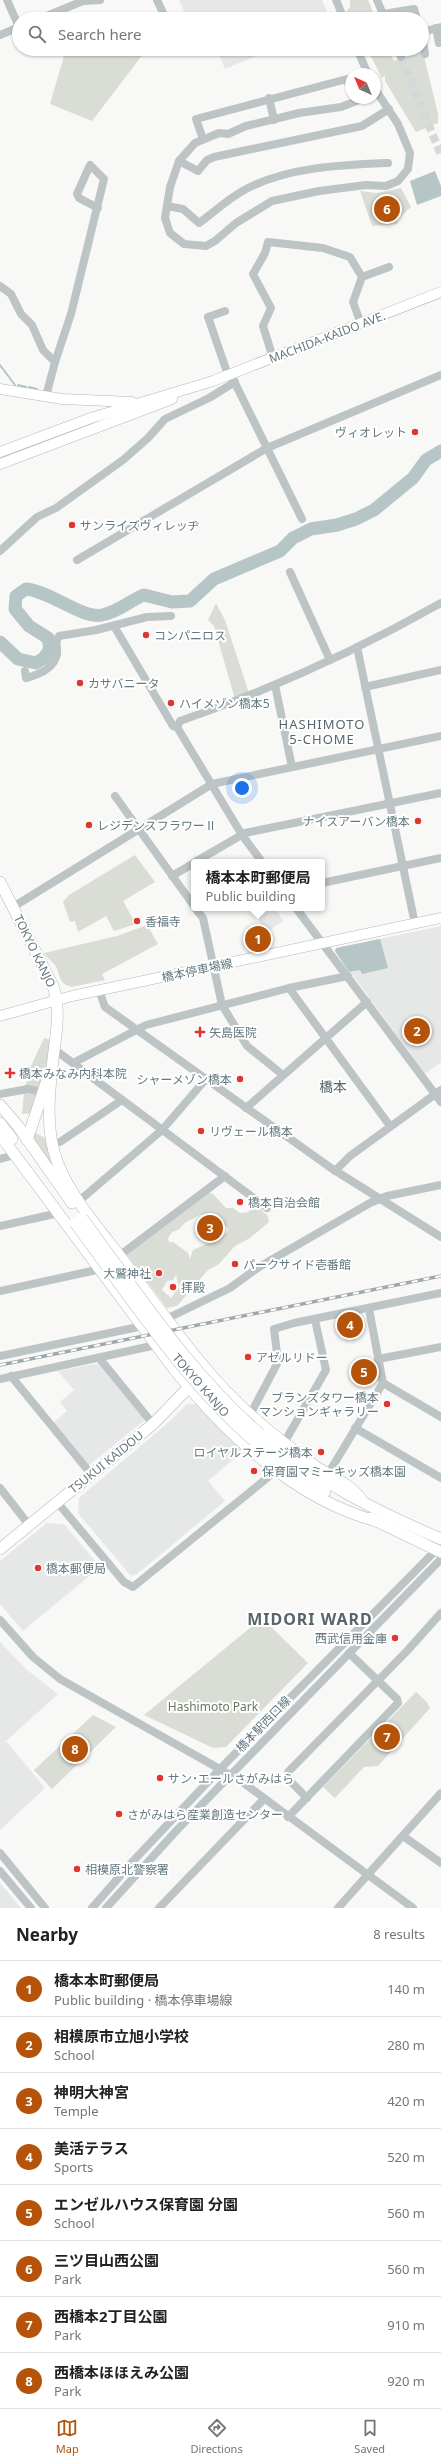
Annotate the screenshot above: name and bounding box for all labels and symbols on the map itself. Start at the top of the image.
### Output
north arrow [345,68,381,104]
pin: 6 [374,194,400,224]
street label: MACHIDA-KAIDO AVE. [266,307,388,367]
place label: ヴィオレット [335,424,407,441]
marker: ヴィオレット [410,427,420,437]
place label: サンライズヴィレッヂ [80,517,200,534]
marker: サンライズヴィレッヂ [67,520,77,530]
place label: コンパニロス [154,627,226,644]
marker: コンパニロス [141,630,151,640]
place label: カサバニータ [88,675,160,692]
marker: カサバニータ [75,678,85,688]
place label: ハイメゾン橋本5 [179,695,270,712]
marker: ハイメゾン橋本5 [166,698,176,708]
district label: HASHIMOTO 5-CHOME [279,715,365,748]
your location [232,778,252,798]
place label: ナイスアーバン橋本 [303,813,410,830]
marker: ナイスアーバン橋本 [413,816,423,826]
place label: レジデンスフラワーⅡ [97,817,217,834]
marker: レジデンスフラワーⅡ [84,820,94,830]
street label: TOKYO KANJO [10,912,60,990]
place label: 香福寺 [145,913,181,930]
marker: 香福寺 [132,916,142,926]
pin: 1 [245,924,271,954]
street label: 橋本停車場線 [160,954,234,986]
pin: 2 [404,1016,430,1046]
place label: 矢島医院 [209,1024,257,1041]
marker: 矢島医院 [194,1026,206,1038]
place label: 橋本みなみ内科本院 [19,1065,127,1082]
marker: 橋本みなみ内科本院 [4,1067,16,1079]
place label: シャーメゾン橋本 [136,1071,232,1088]
marker: シャーメゾン橋本 [235,1074,245,1084]
district label: 橋本 [319,1077,347,1096]
place label: リヴェール橋本 [209,1123,293,1140]
marker: リヴェール橋本 [196,1126,206,1136]
place label: 橋本自治会館 [248,1194,320,1211]
marker: 橋本自治会館 [235,1197,245,1207]
pin: 3 [197,1213,223,1243]
place label: パークサイド壱番館 [243,1256,351,1273]
marker: パークサイド壱番館 [230,1259,240,1269]
place label: 大鷲神社 [103,1265,151,1282]
marker: 大鷲神社 [154,1268,164,1278]
place label: 拝殿 [181,1279,205,1296]
marker: 拝殿 [168,1282,178,1292]
pin: 4 [337,1310,363,1340]
place label: アゼルリドー [256,1349,328,1366]
street label: TOKYO KANJO [169,1350,233,1420]
marker: アゼルリドー [243,1352,253,1362]
pin: 5 [351,1357,377,1387]
place label: ブランズタワー橋本 マンションギャラリー [259,1389,379,1420]
marker: ブランズタワー橋本 マンションギャラリー [382,1399,392,1409]
street label: TSUKUI KAIDOU [65,1427,147,1497]
place label: ロイヤルステージ橋本 [194,1444,313,1461]
marker: ロイヤルステージ橋本 [316,1447,326,1457]
place label: 保育園マミーキッズ橋本園 [262,1463,406,1480]
marker: 保育園マミーキッズ橋本園 [249,1466,259,1476]
place label: 橋本郵便局 [46,1560,106,1577]
marker: 橋本郵便局 [33,1563,43,1573]
district label: MIDORI WARD [247,1608,373,1630]
place label: 西武信用金庫 [315,1630,387,1647]
marker: 西武信用金庫 [390,1633,400,1643]
street label: 橋本駅西口線 [232,1692,294,1756]
park label: Hashimoto Park [168,1698,259,1715]
pin: 7 [374,1722,400,1752]
pin: 8 [62,1734,88,1764]
place label: サン･エールさがみはら [168,1770,294,1787]
marker: サン･エールさがみはら [155,1773,165,1783]
place label: さがみはら産業創造センター [127,1806,283,1823]
marker: さがみはら産業創造センター [114,1809,124,1819]
place label: 相模原北警察署 [85,1861,169,1878]
marker: 相模原北警察署 [72,1864,82,1874]

